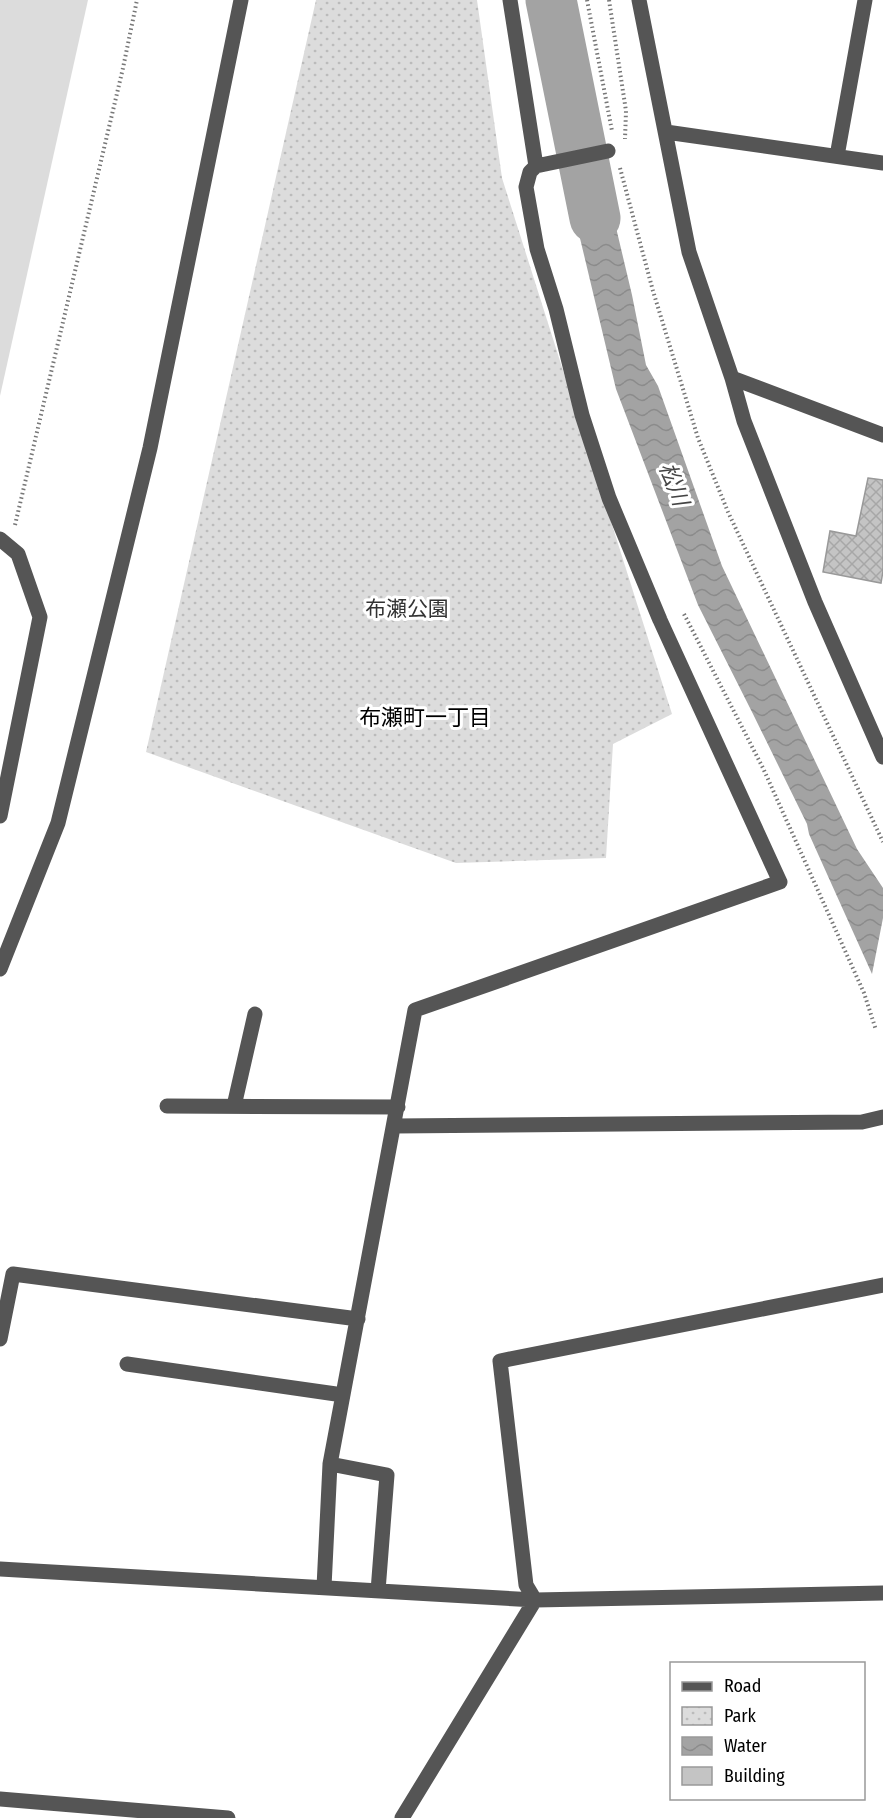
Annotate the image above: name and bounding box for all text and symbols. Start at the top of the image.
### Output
water label: 松川 [654,459,695,511]
park label: 布瀬公園 [365,596,449,622]
district label: 布瀬町一丁目 [359,704,491,731]
legend [670,1662,865,1800]
text: Road [724,1675,761,1697]
text: Park [724,1705,757,1727]
text: Water [724,1735,767,1757]
text: Building [724,1765,785,1787]

